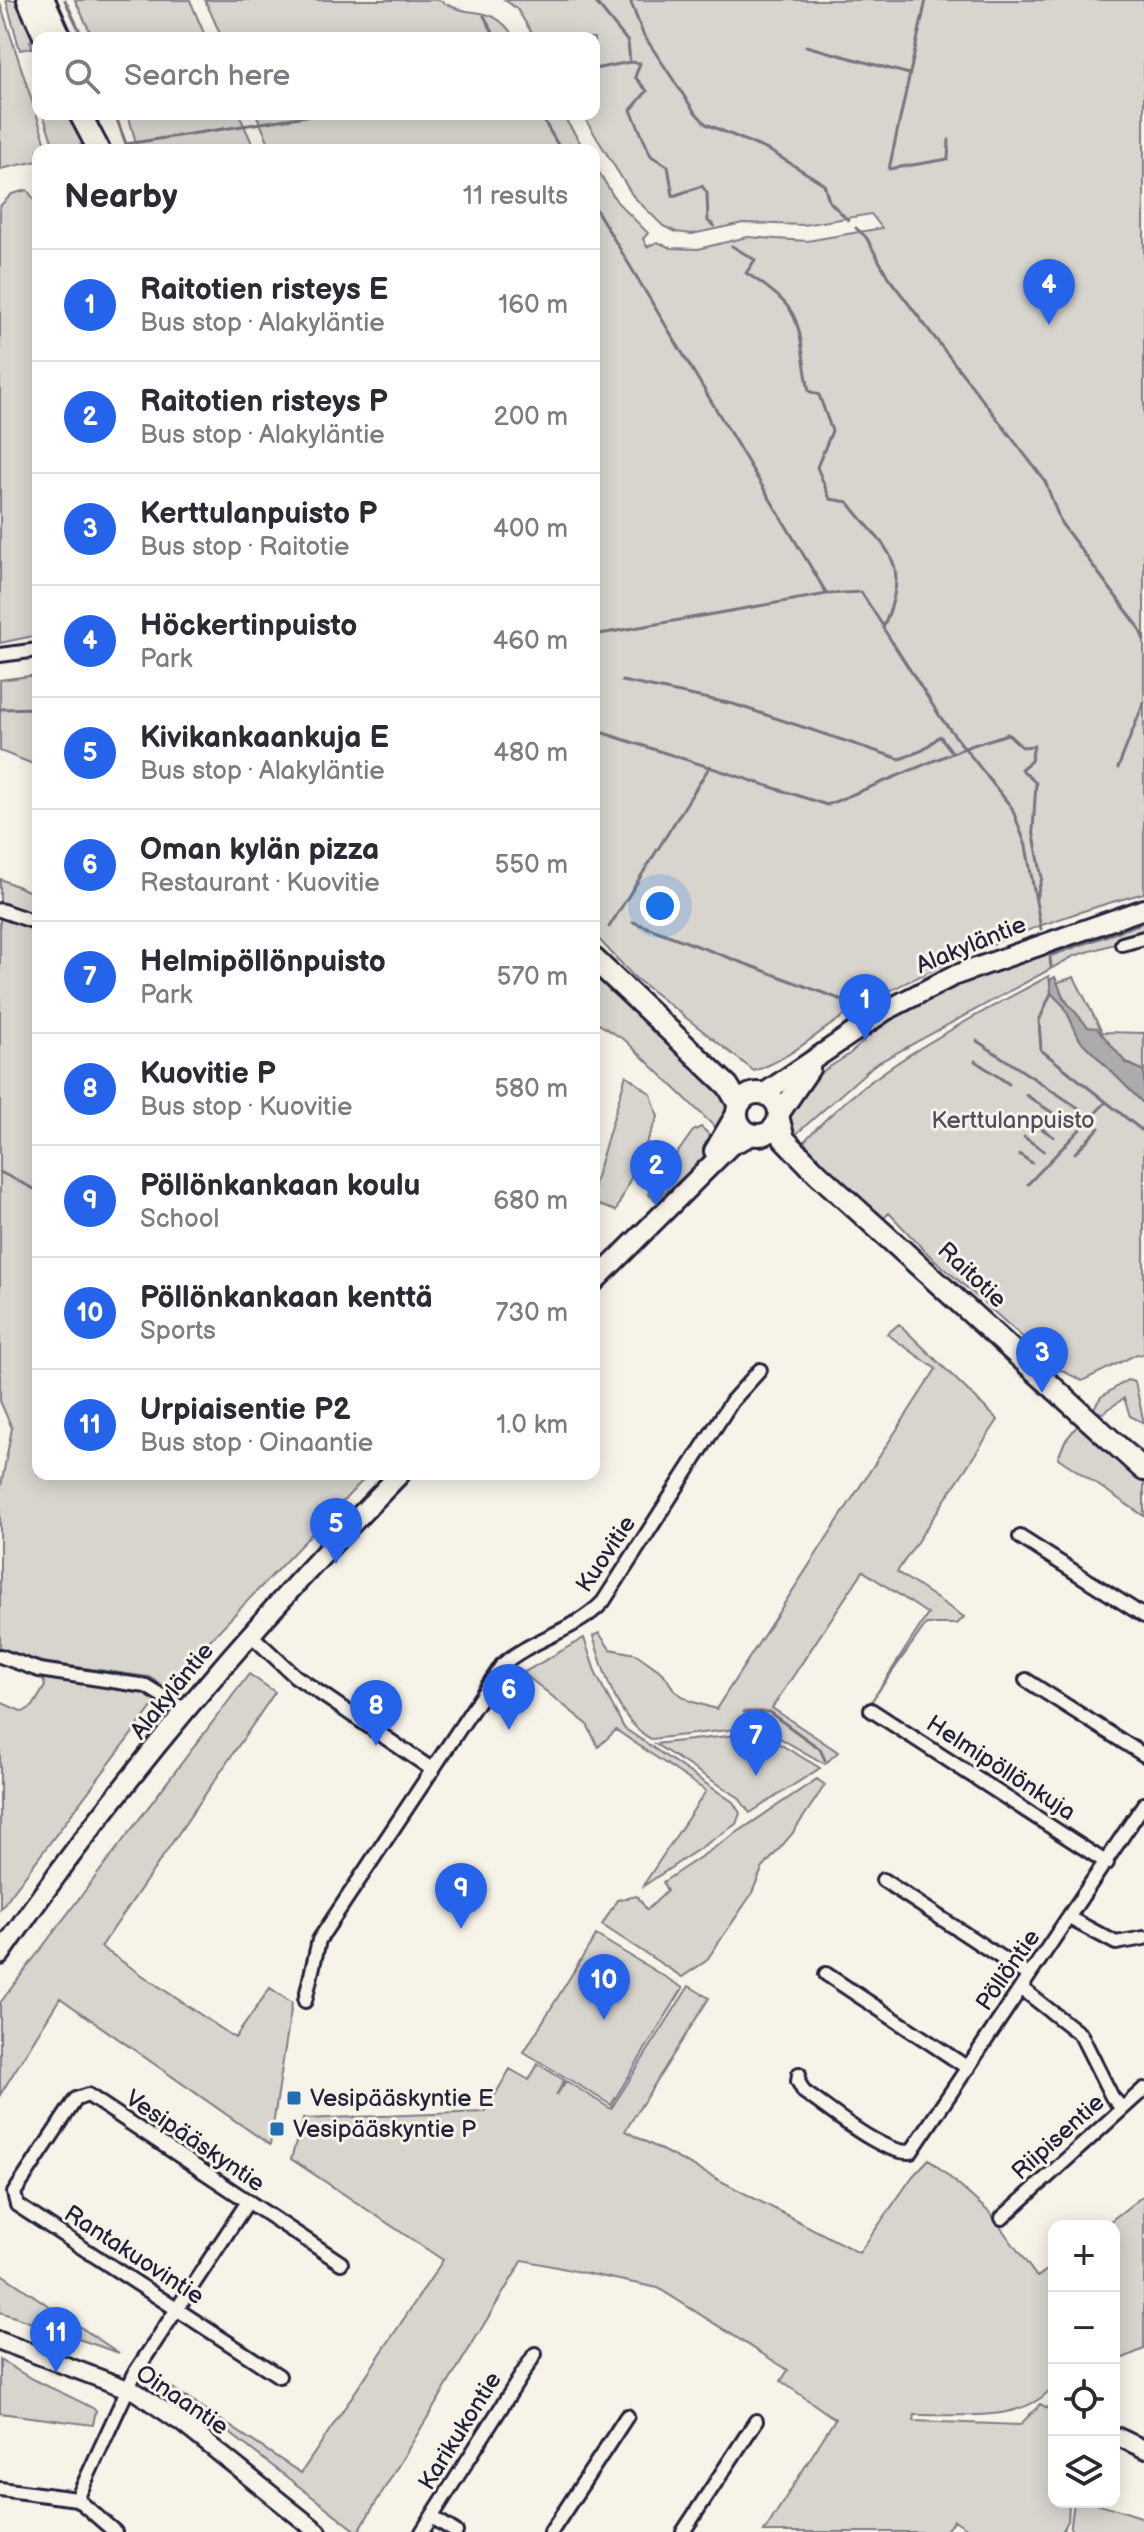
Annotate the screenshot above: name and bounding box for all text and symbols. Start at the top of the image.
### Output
search box [32,32,600,120]
icon: search [60,54,104,98]
text: Search here [124,58,290,94]
text: Nearby [64,176,178,217]
text: 11 results [463,181,568,212]
pin: 4 [1023,259,1075,325]
text: Raitotien risteys E [140,272,388,308]
text: 1 [85,290,95,321]
text: 160 m [498,290,568,321]
text: Bus stop · Alakyläntie [140,308,385,339]
text: Raitotien risteys P [140,384,388,420]
text: 2 [82,402,98,433]
text: 200 m [494,402,568,433]
text: Bus stop · Alakyläntie [140,420,385,451]
text: Kerttulanpuisto P [140,496,377,532]
text: 3 [82,514,98,545]
text: 400 m [493,514,568,545]
text: Bus stop · Raitotie [140,532,349,563]
text: Höckertinpuisto [140,608,357,644]
text: 4 [82,626,98,657]
text: 460 m [492,626,568,657]
text: Park [140,644,192,675]
text: Kivikankaankuja E [140,720,389,756]
text: 5 [82,738,98,769]
text: 480 m [493,738,568,769]
text: Bus stop · Alakyläntie [140,756,385,787]
text: Oman kylän pizza [140,832,379,868]
text: 6 [82,850,98,881]
text: 550 m [494,850,568,881]
text: Restaurant · Kuovitie [140,868,380,899]
your location [640,886,680,926]
street label: Alakyläntie [912,910,1030,980]
text: Helmipöllönpuisto [140,944,386,980]
text: 7 [83,962,97,993]
text: 570 m [497,962,568,993]
pin: 1 [839,974,891,1040]
text: Park [140,980,192,1011]
text: Kuovitie P [140,1056,276,1092]
text: 8 [82,1074,98,1105]
text: 580 m [494,1074,568,1105]
text: Bus stop · Kuovitie [140,1092,352,1123]
park label: Kerttulanpuisto [931,1106,1095,1135]
pin: 2 [630,1140,682,1206]
text: Pöllönkankaan koulu [140,1168,420,1204]
text: 9 [82,1186,98,1217]
text: 680 m [493,1186,568,1217]
text: School [140,1204,219,1235]
street label: Raitotie [932,1236,1012,1314]
text: Pöllönkankaan kenttä [140,1280,433,1316]
text: 10 [76,1298,104,1329]
text: 730 m [495,1298,568,1329]
text: Sports [140,1316,216,1347]
pin: 3 [1016,1327,1068,1393]
text: Urpiaisentie P2 [140,1392,351,1428]
text: 11 [79,1410,101,1441]
text: 1.0 km [496,1410,568,1441]
text: Bus stop · Oinaantie [140,1428,373,1459]
pin: 5 [310,1498,362,1564]
street label: Kuovitie [570,1510,642,1598]
street label: Alakyläntie [124,1637,220,1745]
pin: 6 [483,1664,535,1730]
pin: 8 [350,1680,402,1746]
street label: Helmipöllönkuja [921,1709,1081,1827]
pin: 7 [730,1710,782,1776]
pin: 9 [435,1863,487,1929]
street label: Pöllöntie [970,1924,1046,2016]
pin: 10 [578,1954,630,2020]
street label: Vesipääskyntie [120,2084,270,2198]
place label: Vesipääskyntie E [310,2084,494,2113]
street label: Riipisentie [1006,2088,1110,2186]
marker: Vesipääskyntie E [285,2089,303,2107]
place label: Vesipääskyntie P [293,2115,476,2144]
marker: Vesipääskyntie P [268,2120,286,2138]
street label: Rantakuovintie [59,2199,209,2311]
map controls [1048,2220,1120,2508]
button: + [1048,2220,1120,2292]
button: − [1048,2292,1120,2364]
pin: 11 [30,2307,82,2373]
street label: Oinaantie [130,2359,234,2441]
button: locate [1048,2364,1120,2436]
street label: Karikukontie [412,2367,508,2495]
button: layers [1048,2436,1120,2508]

